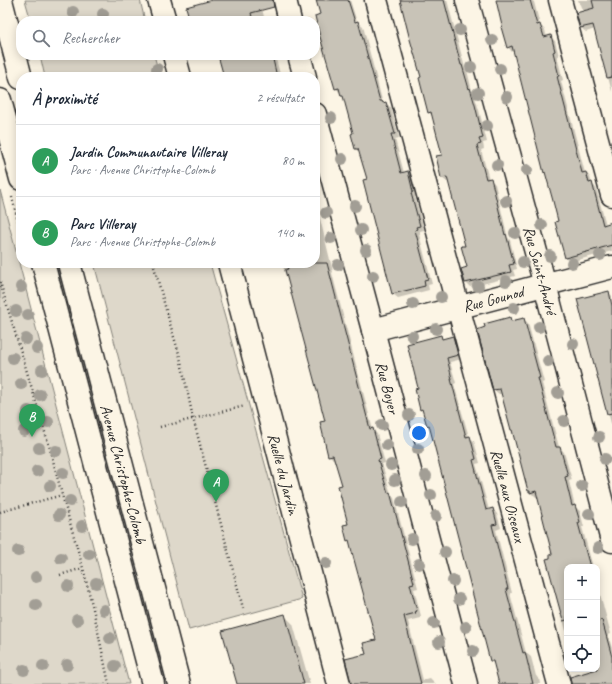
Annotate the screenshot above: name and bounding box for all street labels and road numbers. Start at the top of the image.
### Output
street label: Rue Saint-André [518,224,562,319]
street label: Rue Gounod [461,281,528,317]
street label: Rue Boyer [371,359,404,417]
street label: Avenue Christophe-Colomb [95,403,151,547]
street label: Ruelle du Jardin [263,431,304,518]
street label: Ruelle aux Oiseaux [486,447,530,546]

